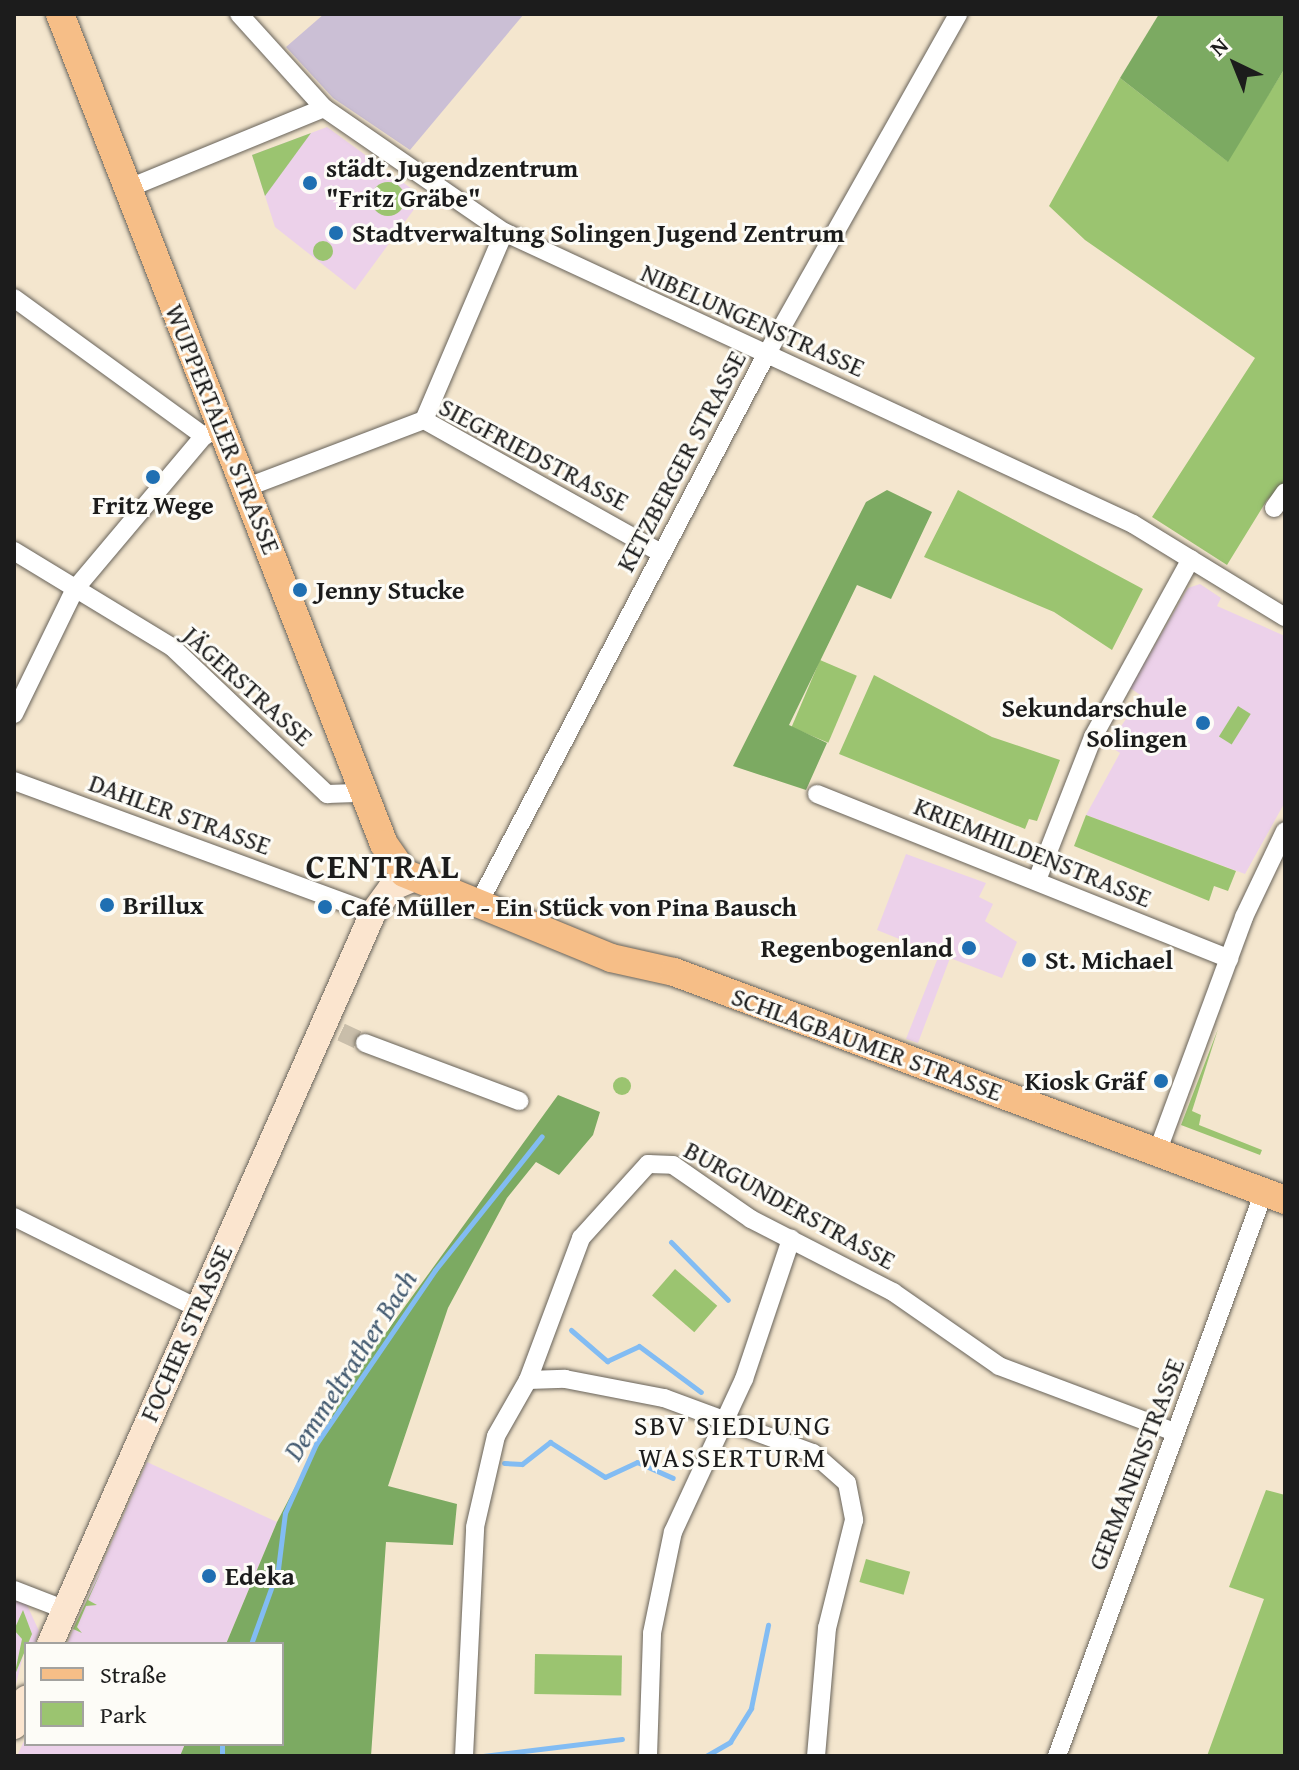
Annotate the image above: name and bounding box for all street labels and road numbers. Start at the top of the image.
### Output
street label: NIBELUNGENSTRASSE [636,257,870,383]
street label: WUPPERTALER STRASSE [159,300,287,558]
street label: KETZBERGER STRASSE [610,345,752,577]
street label: SIEGFRIEDSTRASSE [434,391,634,517]
street label: JÄGERSTRASSE [177,620,319,752]
street label: DAHLER STRASSE [85,767,275,861]
street label: KRIEMHILDENSTRASSE [910,790,1156,914]
street label: SCHLAGBAUMER STRASSE [727,980,1007,1108]
street label: BURGUNDERSTRASSE [679,1134,901,1276]
street label: FOCHER STRASSE [133,1240,239,1426]
street label: GERMANENSTRASSE [1081,1354,1191,1574]

